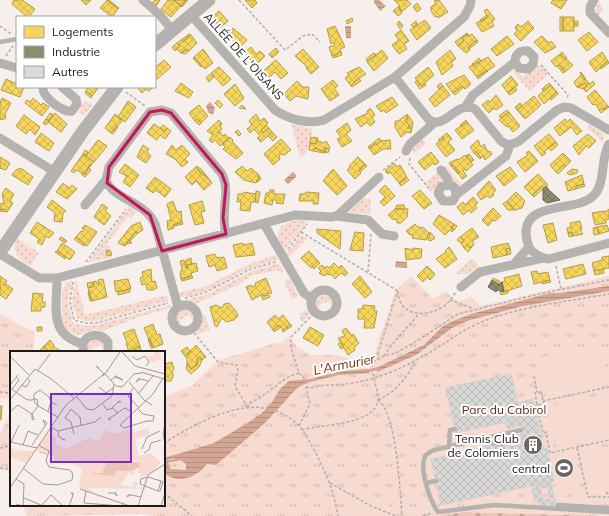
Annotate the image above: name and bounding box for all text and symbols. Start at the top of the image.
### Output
street label: ALLÉE DE L'OISANS [201,9,287,103]
legend [16,16,156,88]
text: Logements [52,24,113,39]
text: Industrie [52,44,100,59]
text: Autres [52,64,89,79]
water label: L'Armurier [312,350,378,378]
inset map [10,351,165,506]
park label: Parc du Cabirol [462,402,546,417]
place label: Tennis Club de Colomiers [448,431,519,460]
building icon: Tennis Club de Colomiers [522,434,544,456]
sports icon: central [553,457,575,479]
place label: central [512,461,550,476]

